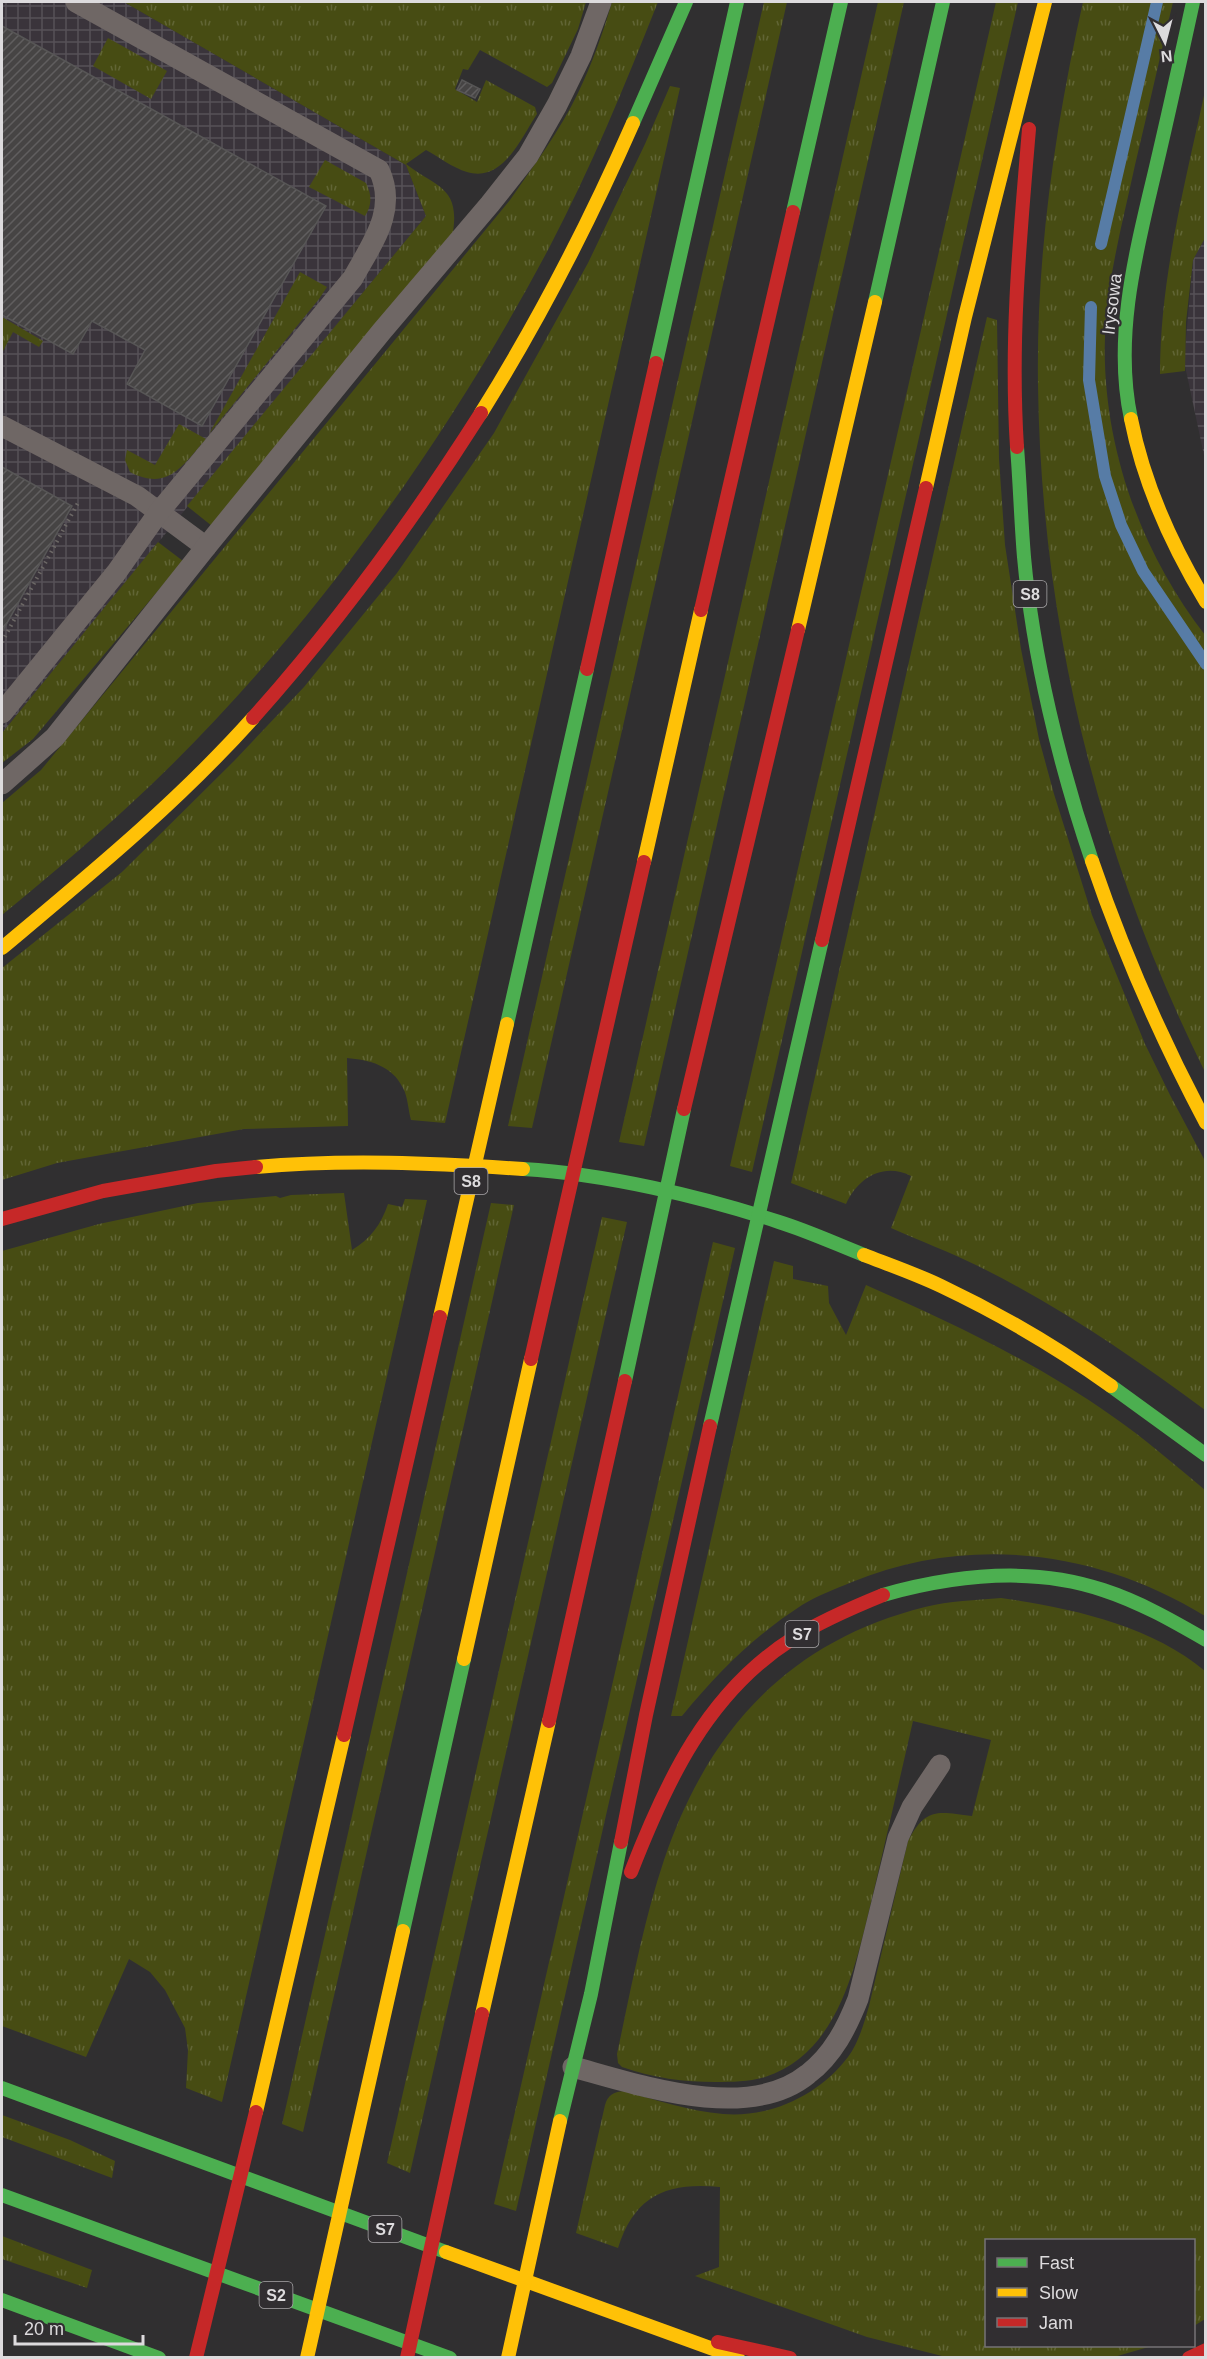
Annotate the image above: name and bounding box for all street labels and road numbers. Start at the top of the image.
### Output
street label: Irysowa [1098,271,1126,336]
road number: S8 [1014,581,1046,607]
road number: S8 [454,1168,488,1194]
road number: S7 [786,1621,818,1647]
road number: S7 [368,2216,402,2242]
road number: S2 [260,2282,292,2308]

